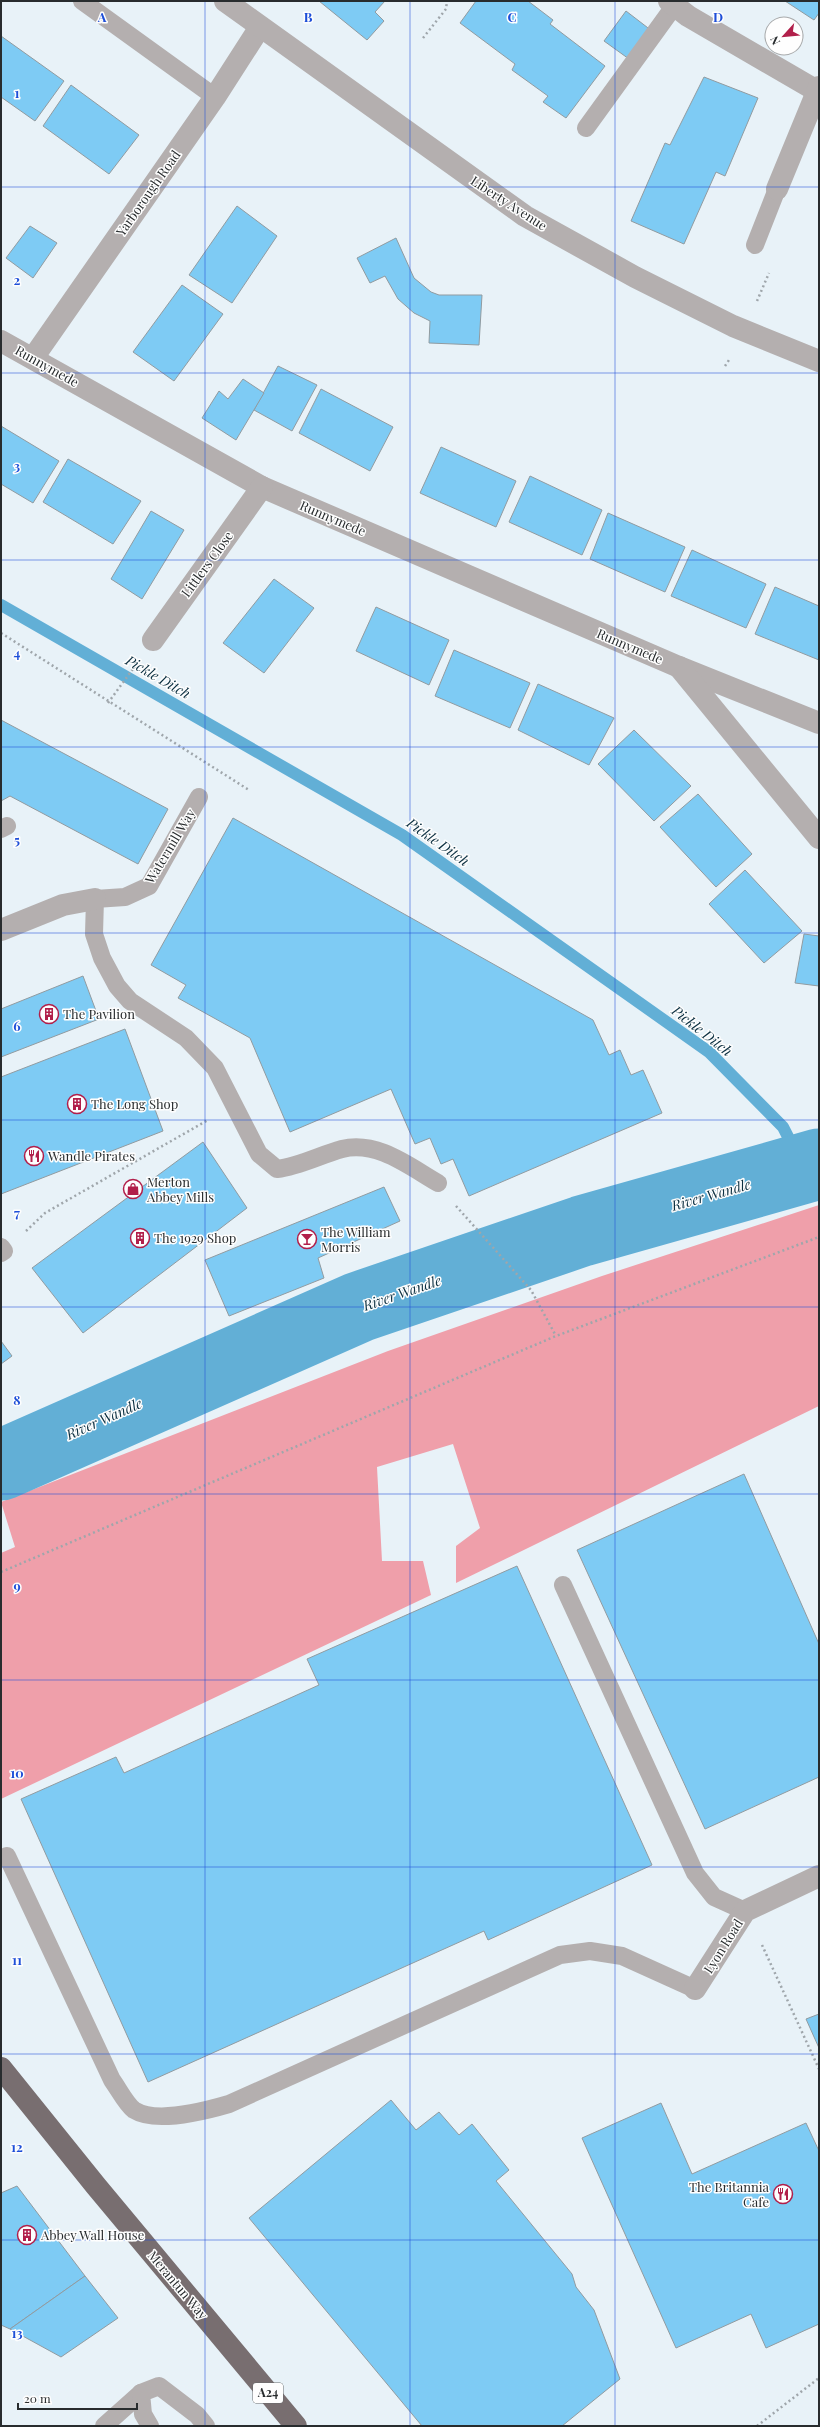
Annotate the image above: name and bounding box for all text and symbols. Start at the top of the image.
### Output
text: A [97,8,107,25]
text: B [304,8,313,25]
text: C [507,8,517,25]
text: D [713,8,723,25]
north arrow [764,16,804,56]
text: N [766,34,783,48]
text: 1 [15,84,20,101]
street label: Yarborough Road [111,146,184,240]
street label: Liberty Avenue [468,172,551,234]
text: 2 [14,271,21,288]
street label: Runnymede [12,341,82,390]
text: 3 [14,457,20,474]
street label: Runnymede [298,496,369,539]
street label: Littlers Close [177,527,236,600]
street label: Runnymede [595,624,666,667]
text: 4 [14,644,21,661]
water label: Pickle Ditch [122,650,194,703]
street label: Watermill Way [140,805,199,887]
water label: Pickle Ditch [403,813,473,870]
text: 5 [14,831,20,848]
water label: Pickle Ditch [667,1000,736,1060]
building icon: The Pavilion [38,1003,60,1025]
place label: The Pavilion [63,1005,135,1022]
text: 6 [13,1017,21,1034]
building icon: The Long Shop [66,1093,88,1115]
place label: The Long Shop [91,1095,178,1112]
restaurant icon: Wandle Pirates [23,1145,45,1167]
place label: Wandle Pirates [47,1147,135,1164]
place label: Merton Abbey Mills [146,1173,214,1205]
water label: River Wandle [668,1174,753,1215]
shop icon: Merton Abbey Mills [122,1178,144,1200]
text: 7 [14,1204,20,1221]
place label: The William Morris [321,1223,391,1255]
building icon: The 1929 Shop [129,1227,151,1249]
bar icon: The William Morris [296,1228,318,1250]
place label: The 1929 Shop [154,1229,236,1246]
water label: River Wandle [359,1270,443,1315]
text: 8 [13,1391,21,1408]
water label: River Wandle [62,1393,145,1444]
text: 9 [13,1577,21,1594]
text: 10 [10,1764,24,1781]
street label: Lyon Road [699,1915,746,1976]
text: 11 [12,1951,22,1968]
text: 12 [11,2138,23,2155]
place label: The Britannia Cafe [689,2178,770,2210]
restaurant icon: The Britannia Cafe [772,2183,794,2205]
building icon: Abbey Wall House [16,2224,38,2246]
place label: Abbey Wall House [40,2226,145,2243]
street label: Merantun Way [145,2247,212,2323]
text: 13 [11,2324,23,2341]
road number: A24 [253,2383,283,2403]
scale bar [18,2385,137,2411]
text: 20 m [24,2390,51,2406]

